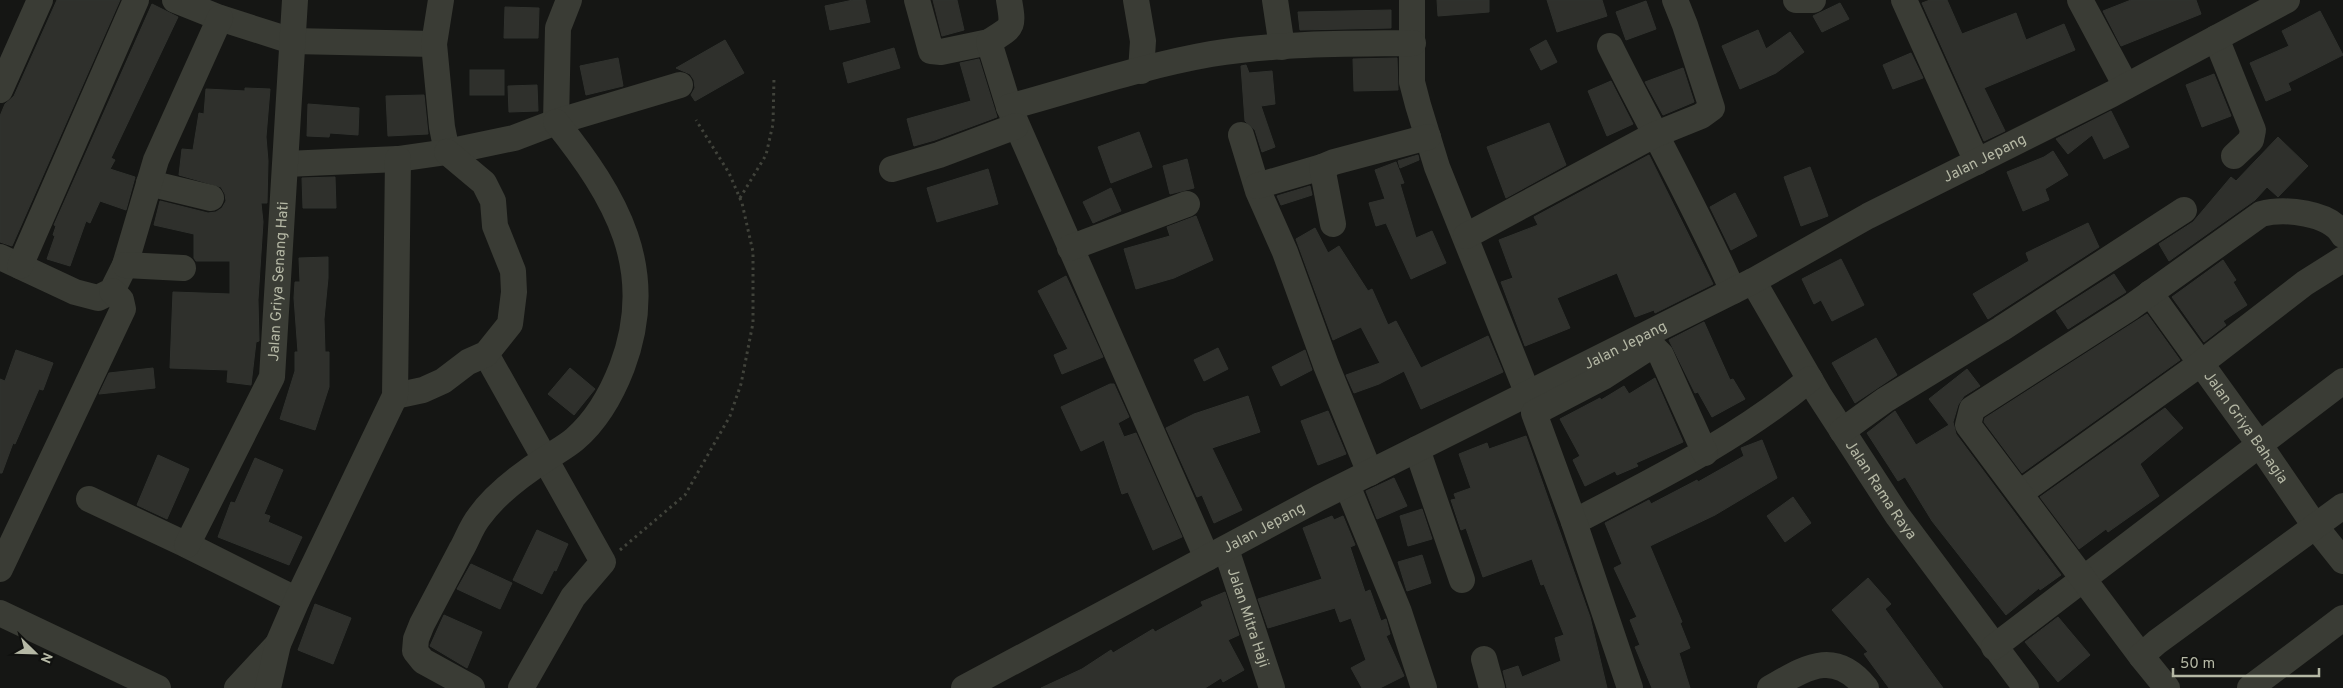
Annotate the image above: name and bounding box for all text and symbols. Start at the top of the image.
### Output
street label: Jalan Jepang [1940,130,2030,188]
street label: Jalan Griya Senang Hati [265,201,294,362]
street label: Jalan Jepang [1581,318,1671,375]
street label: Jalan Griya Bahagia [2199,368,2291,488]
street label: Jalan Rama Raya [1840,437,1920,544]
street label: Jalan Jepang [1220,499,1309,559]
street label: Jalan Mitra Haji [1222,565,1273,670]
north arrow [10,628,60,678]
scale bar [2173,646,2319,678]
text: N [36,650,55,665]
text: 50 m [2180,655,2215,674]

